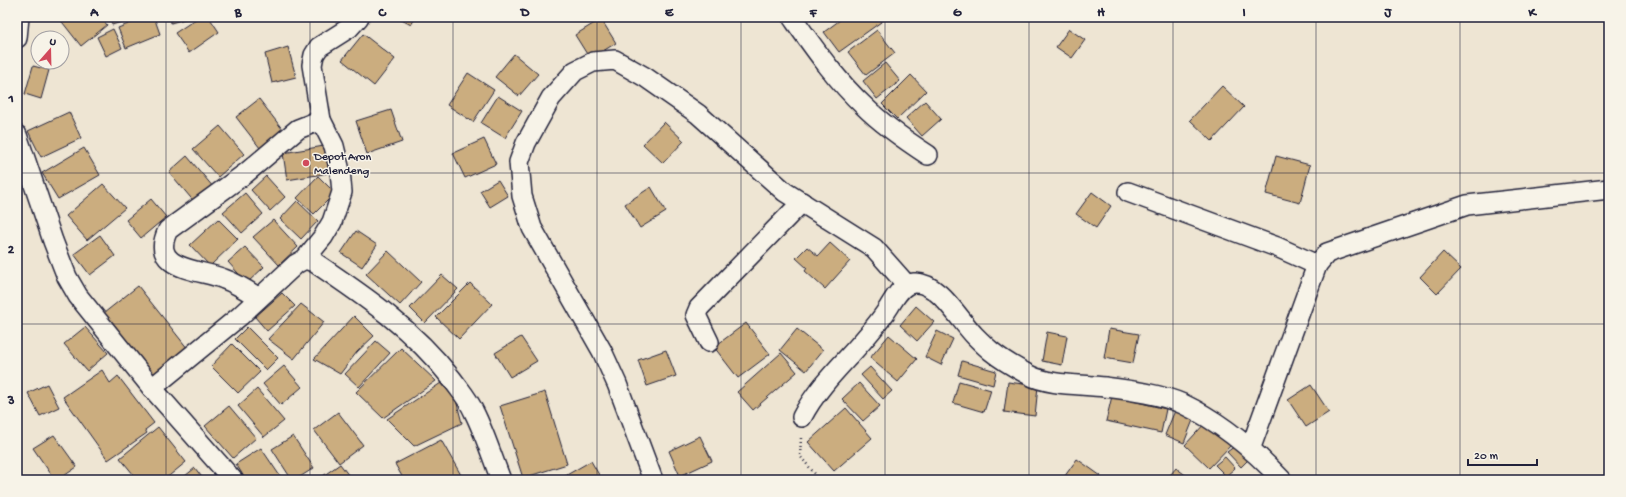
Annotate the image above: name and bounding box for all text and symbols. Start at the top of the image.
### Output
text: A [89,6,99,21]
text: B [234,6,243,21]
text: C [377,6,387,21]
text: D [520,6,530,21]
text: E [665,6,674,21]
text: F [809,6,818,21]
text: G [953,6,962,21]
text: H [1097,6,1105,21]
text: I [1242,6,1246,21]
text: J [1384,6,1393,21]
text: K [1527,6,1537,21]
north arrow [30,30,70,70]
text: U [48,36,58,49]
text: 1 [7,92,14,107]
place label: Depot Aron Malendeng [313,151,371,179]
marker: Depot Aron Malendeng [301,158,311,168]
text: 2 [8,243,15,258]
text: 3 [7,394,15,409]
scale bar [1468,441,1537,467]
text: 20 m [1474,450,1499,464]

